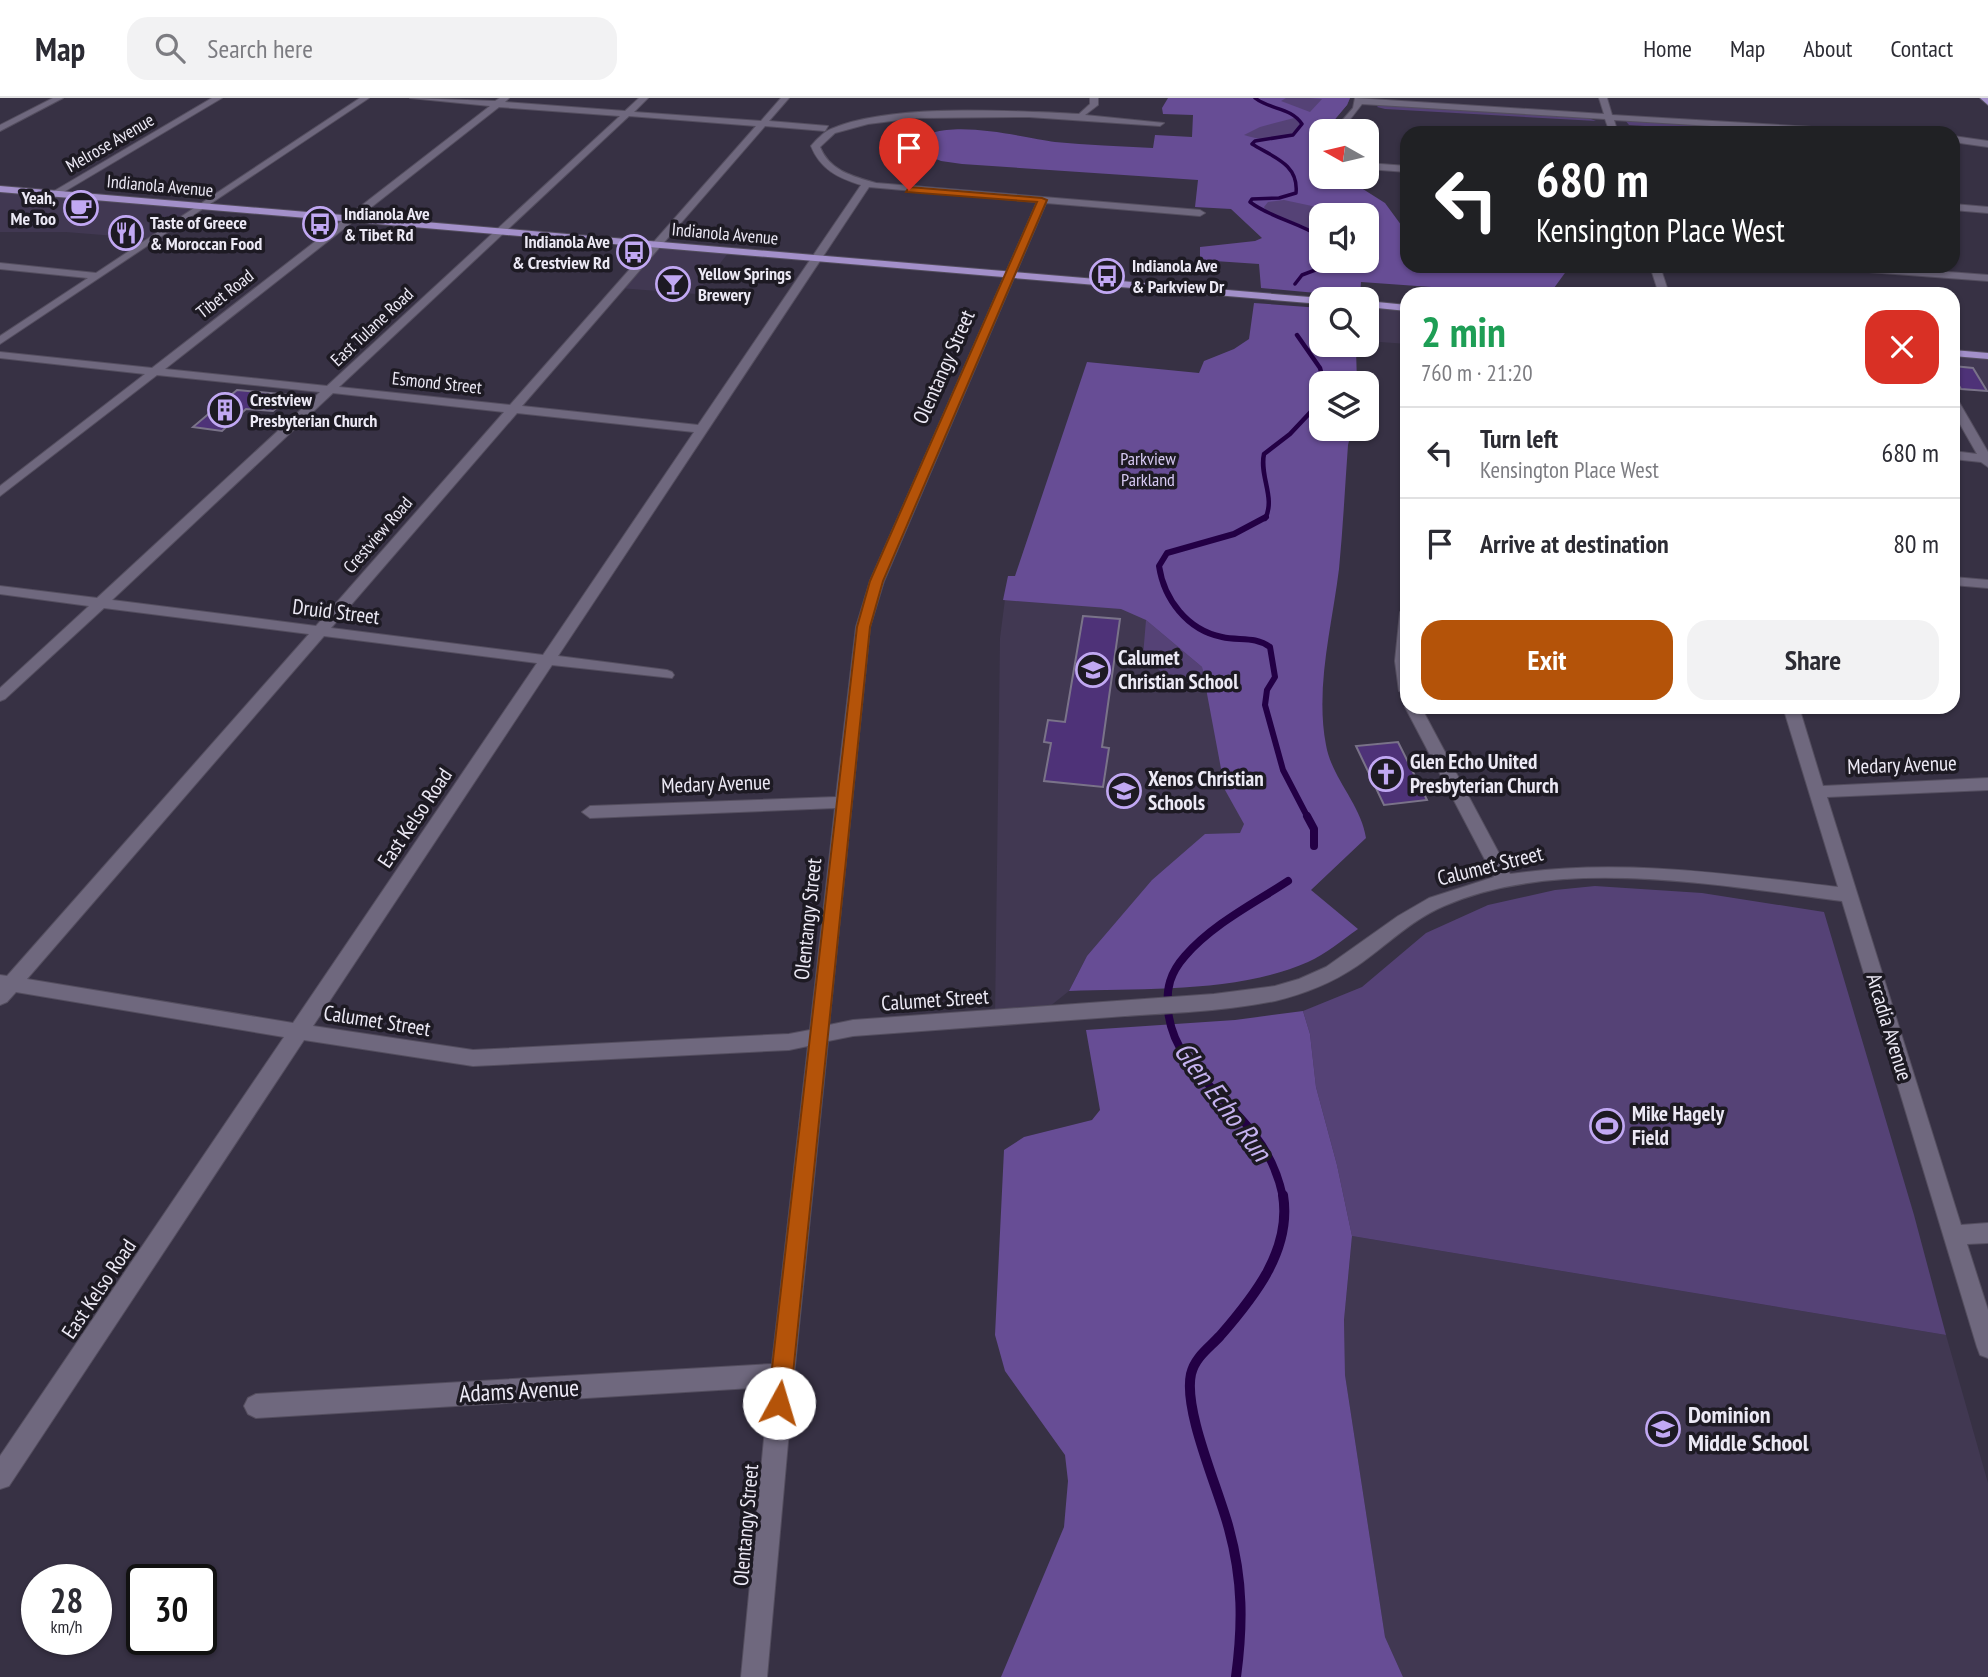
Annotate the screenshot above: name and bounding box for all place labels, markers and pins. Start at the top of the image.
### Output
pin [879,118,939,190]
place label: Yeah, Me Too [11,186,56,230]
cafe icon: Yeah, Me Too [62,189,100,227]
place label: Indianola Ave & Tibet Rd [344,202,430,246]
bus stop icon: Indianola Ave & Tibet Rd [301,205,339,243]
place label: Taste of Greece & Moroccan Food [150,211,262,255]
restaurant icon: Taste of Greece & Moroccan Food [107,214,145,252]
place label: Indianola Ave & Crestview Rd [512,230,610,274]
bus stop icon: Indianola Ave & Crestview Rd [615,233,653,271]
place label: Indianola Ave & Parkview Dr [1132,254,1225,298]
bus stop icon: Indianola Ave & Parkview Dr [1088,257,1126,295]
place label: Yellow Springs Brewery [697,262,791,306]
bar icon: Yellow Springs Brewery [654,265,692,303]
place label: Crestview Presbyterian Church [250,388,377,432]
building icon: Crestview Presbyterian Church [206,391,244,429]
place label: Calumet Christian School [1118,644,1239,695]
school or university icon: Calumet Christian School [1074,651,1112,689]
place label: Glen Echo United Presbyterian Church [1410,748,1559,799]
church icon: Glen Echo United Presbyterian Church [1367,755,1405,793]
place label: Xenos Christian Schools [1148,765,1264,816]
school or university icon: Xenos Christian Schools [1105,772,1143,810]
place label: Mike Hagely Field [1632,1100,1725,1151]
sports icon: Mike Hagely Field [1588,1107,1626,1145]
place label: Dominion Middle School [1688,1399,1809,1458]
school or university icon: Dominion Middle School [1644,1410,1682,1448]

